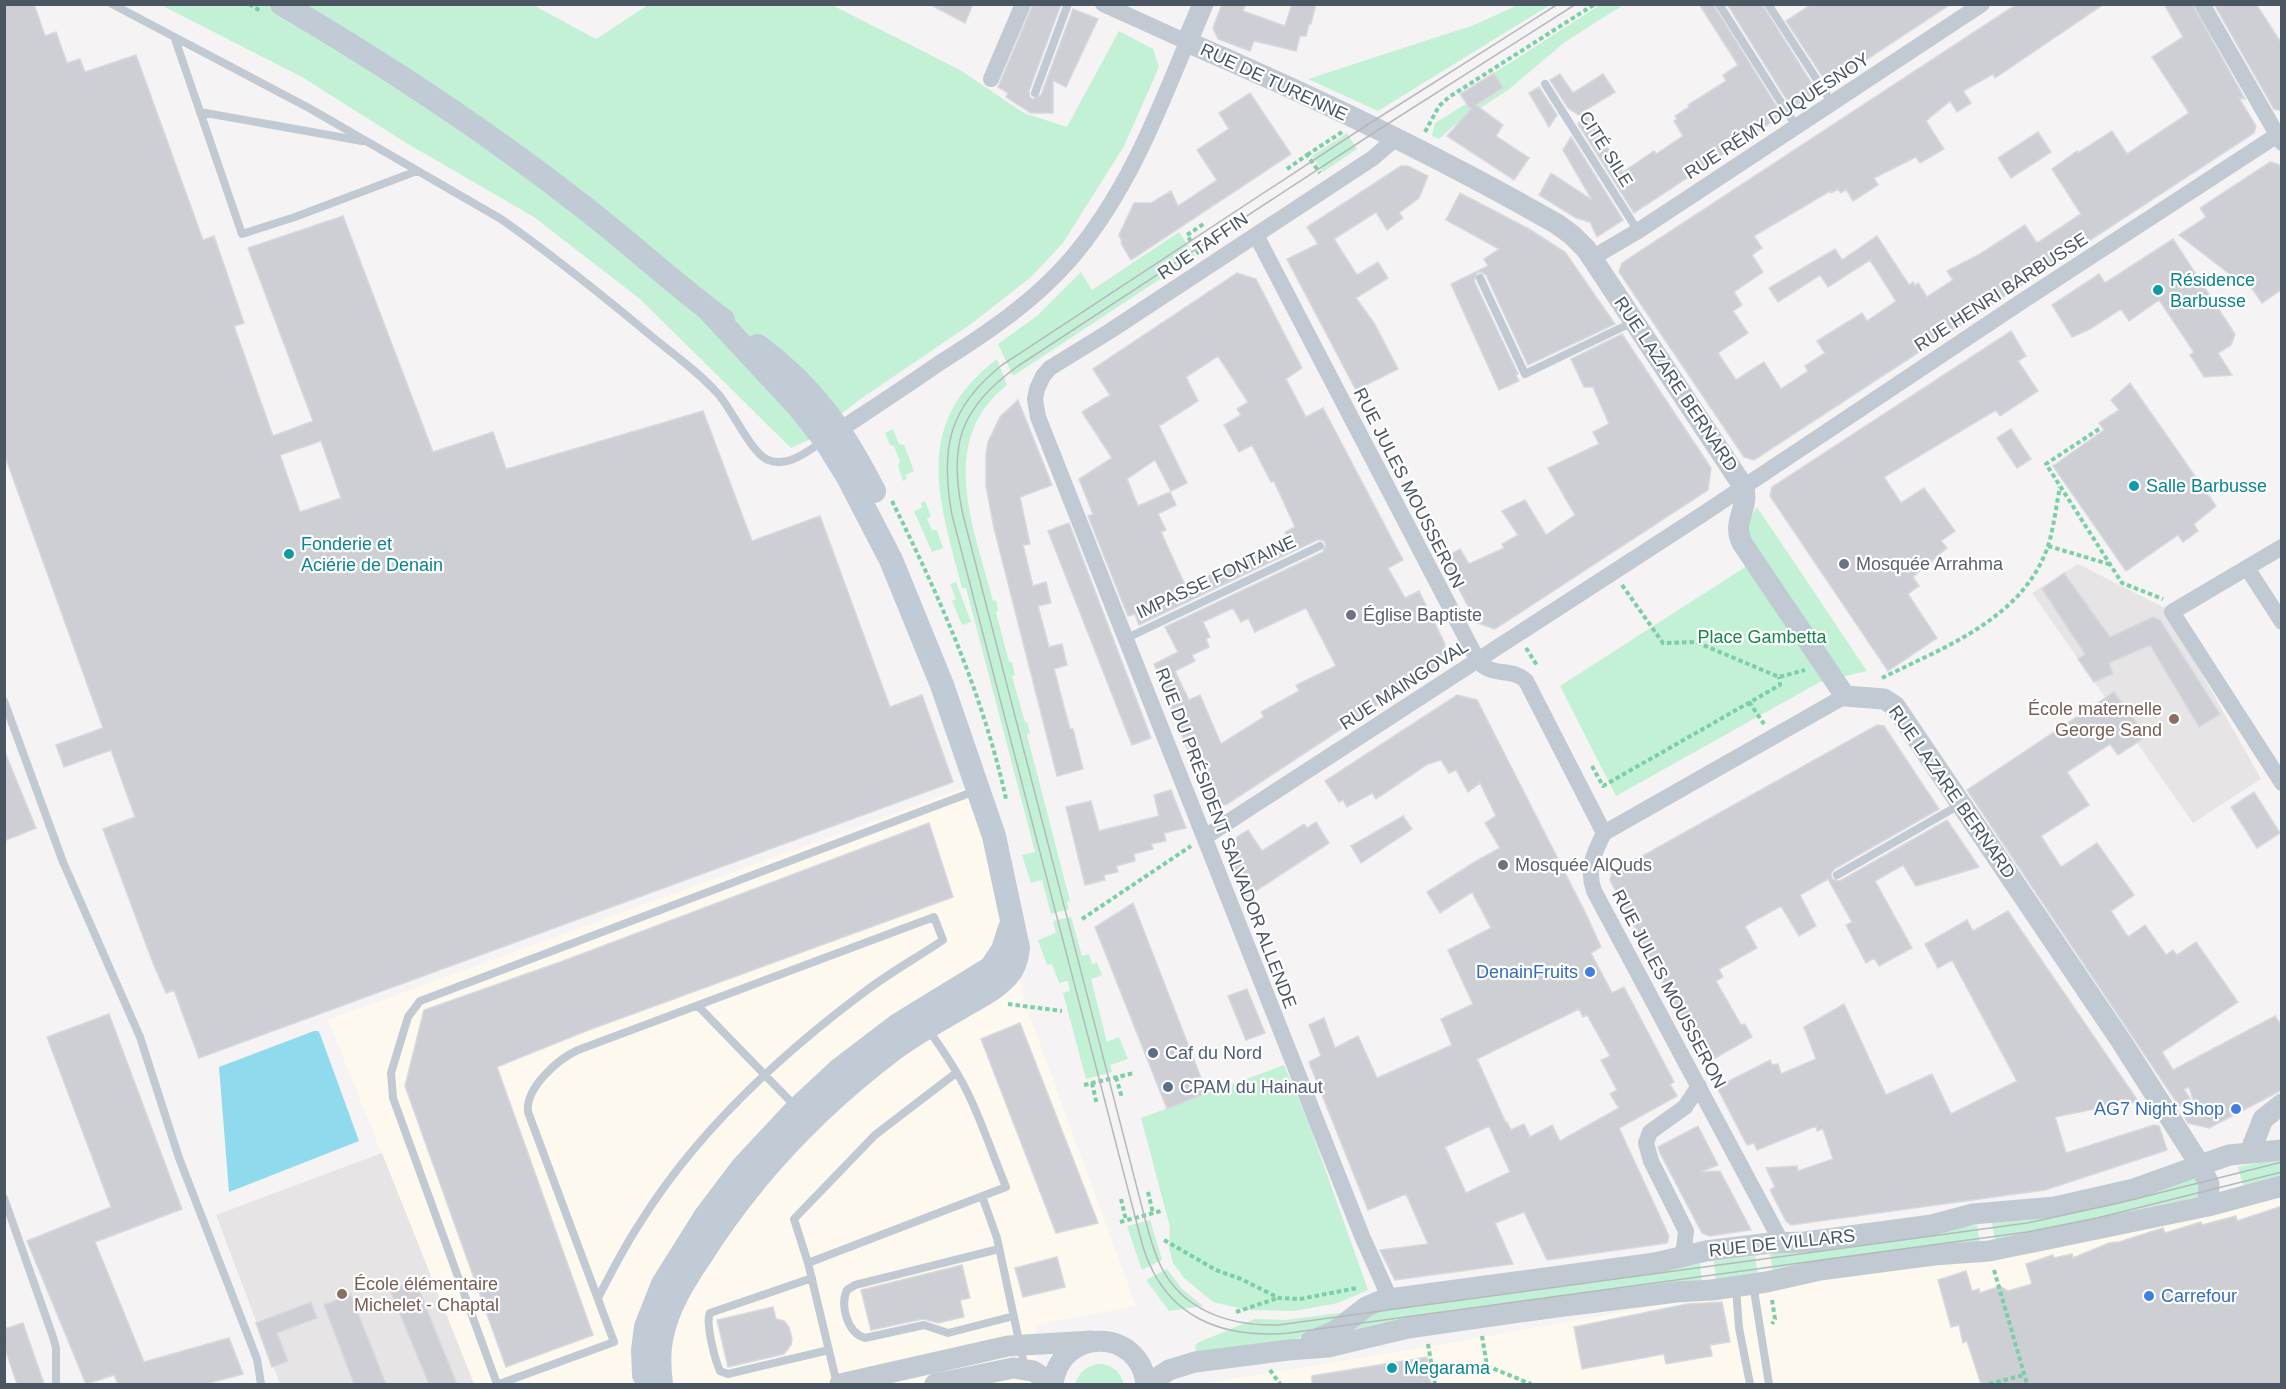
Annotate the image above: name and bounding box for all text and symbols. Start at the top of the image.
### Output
street label: RUE DE TURENNE [1197,39,1351,125]
street label: RUE RÉMY DUQUESNOY [1681,49,1873,183]
street label: CITÉ SILE [1575,108,1637,190]
street label: RUE TAFFIN [1154,209,1252,283]
street label: RUE HENRI BARBUSSE [1911,229,2091,355]
place label: Résidence Barbusse [2170,270,2255,311]
marker: Résidence Barbusse [2151,283,2165,297]
street label: RUE LAZARE BERNARD [1610,293,1742,475]
street label: RUE JULES MOUSSERON [1350,385,1468,591]
place label: Salle Barbusse [2146,476,2267,496]
marker: Salle Barbusse [2127,479,2141,493]
street label: IMPASSE FONTAINE [1133,531,1299,623]
place label: Fonderie et Aciérie de Denain [301,534,443,575]
marker: Fonderie et Aciérie de Denain [282,547,296,561]
place label: Mosquée Arrahma [1856,554,2004,574]
marker: Mosquée Arrahma [1837,557,1851,571]
place label: Église Baptiste [1363,605,1482,625]
marker: Église Baptiste [1344,608,1358,622]
park label: Place Gambetta [1697,627,1828,647]
street label: RUE MAINGOVAL [1336,636,1472,734]
street label: RUE DU PRÉSIDENT SALVADOR ALLENDE [1152,665,1300,1011]
place label: École maternelle George Sand [2028,699,2162,740]
street label: RUE LAZARE BERNARD [1885,702,2019,882]
marker: École maternelle George Sand [2167,712,2181,726]
place label: Mosquée AlQuds [1515,855,1652,875]
marker: Mosquée AlQuds [1496,858,1510,872]
street label: RUE JULES MOUSSERON [1608,886,1730,1092]
place label: DenainFruits [1476,962,1578,982]
marker: DenainFruits [1583,965,1597,979]
place label: Caf du Nord [1165,1043,1262,1063]
marker: Caf du Nord [1146,1046,1160,1060]
place label: CPAM du Hainaut [1180,1077,1323,1097]
marker: CPAM du Hainaut [1161,1080,1175,1094]
place label: AG7 Night Shop [2094,1099,2224,1119]
marker: AG7 Night Shop [2229,1102,2243,1116]
street label: RUE DE VILLARS [1708,1225,1856,1261]
place label: École élémentaire Michelet - Chaptal [354,1274,499,1315]
place label: Carrefour [2161,1286,2237,1306]
marker: École élémentaire Michelet - Chaptal [335,1287,349,1301]
marker: Carrefour [2142,1289,2156,1303]
place label: Megarama [1404,1358,1491,1378]
marker: Megarama [1385,1361,1399,1375]

